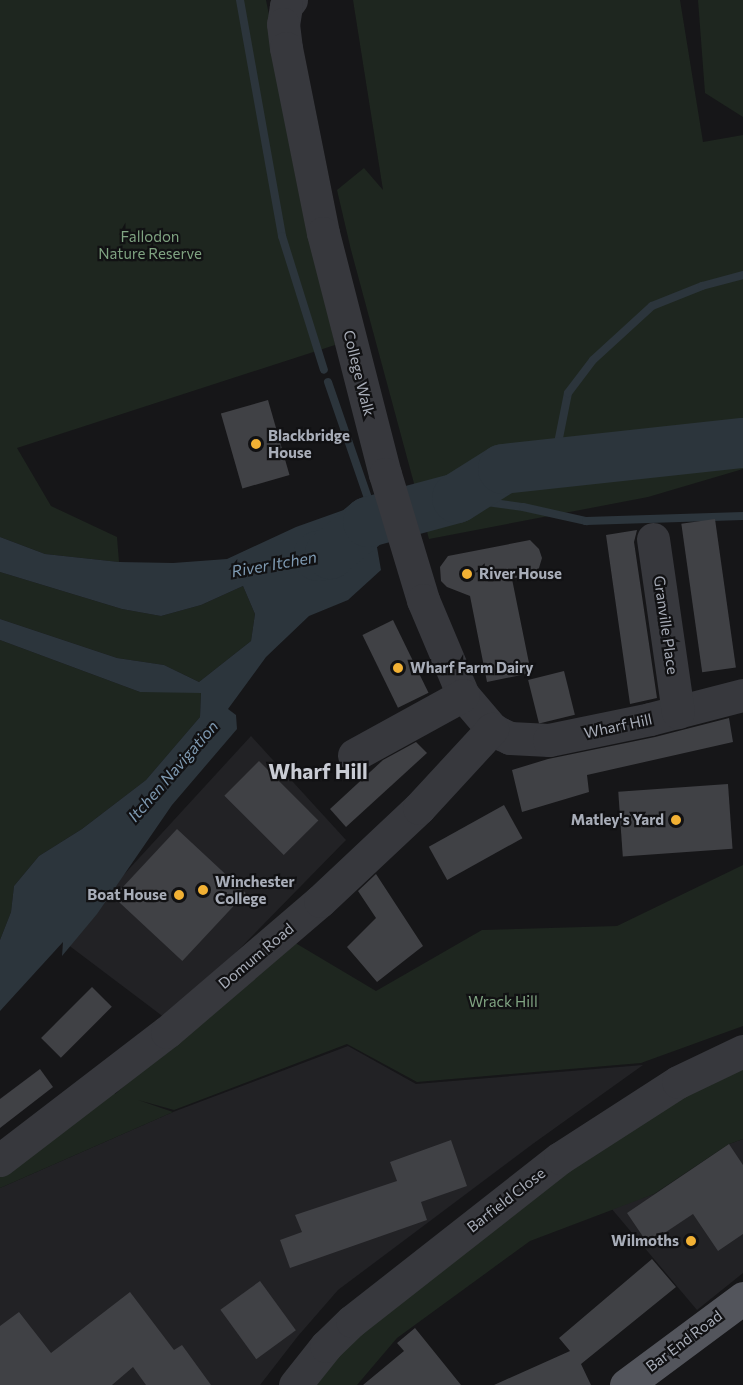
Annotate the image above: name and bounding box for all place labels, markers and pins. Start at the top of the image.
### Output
place label: Blackbridge House [268,426,350,461]
marker: Blackbridge House [249,437,263,451]
place label: River House [479,565,562,583]
marker: River House [460,567,474,581]
place label: Wharf Farm Dairy [410,659,533,677]
marker: Wharf Farm Dairy [391,661,405,675]
place label: Matley's Yard [571,811,664,829]
marker: Matley's Yard [669,813,683,827]
place label: Winchester College [215,872,295,907]
marker: Winchester College [196,883,210,897]
place label: Boat House [87,886,167,904]
marker: Boat House [172,888,186,902]
place label: Wilmoths [611,1232,679,1250]
marker: Wilmoths [684,1234,698,1248]

